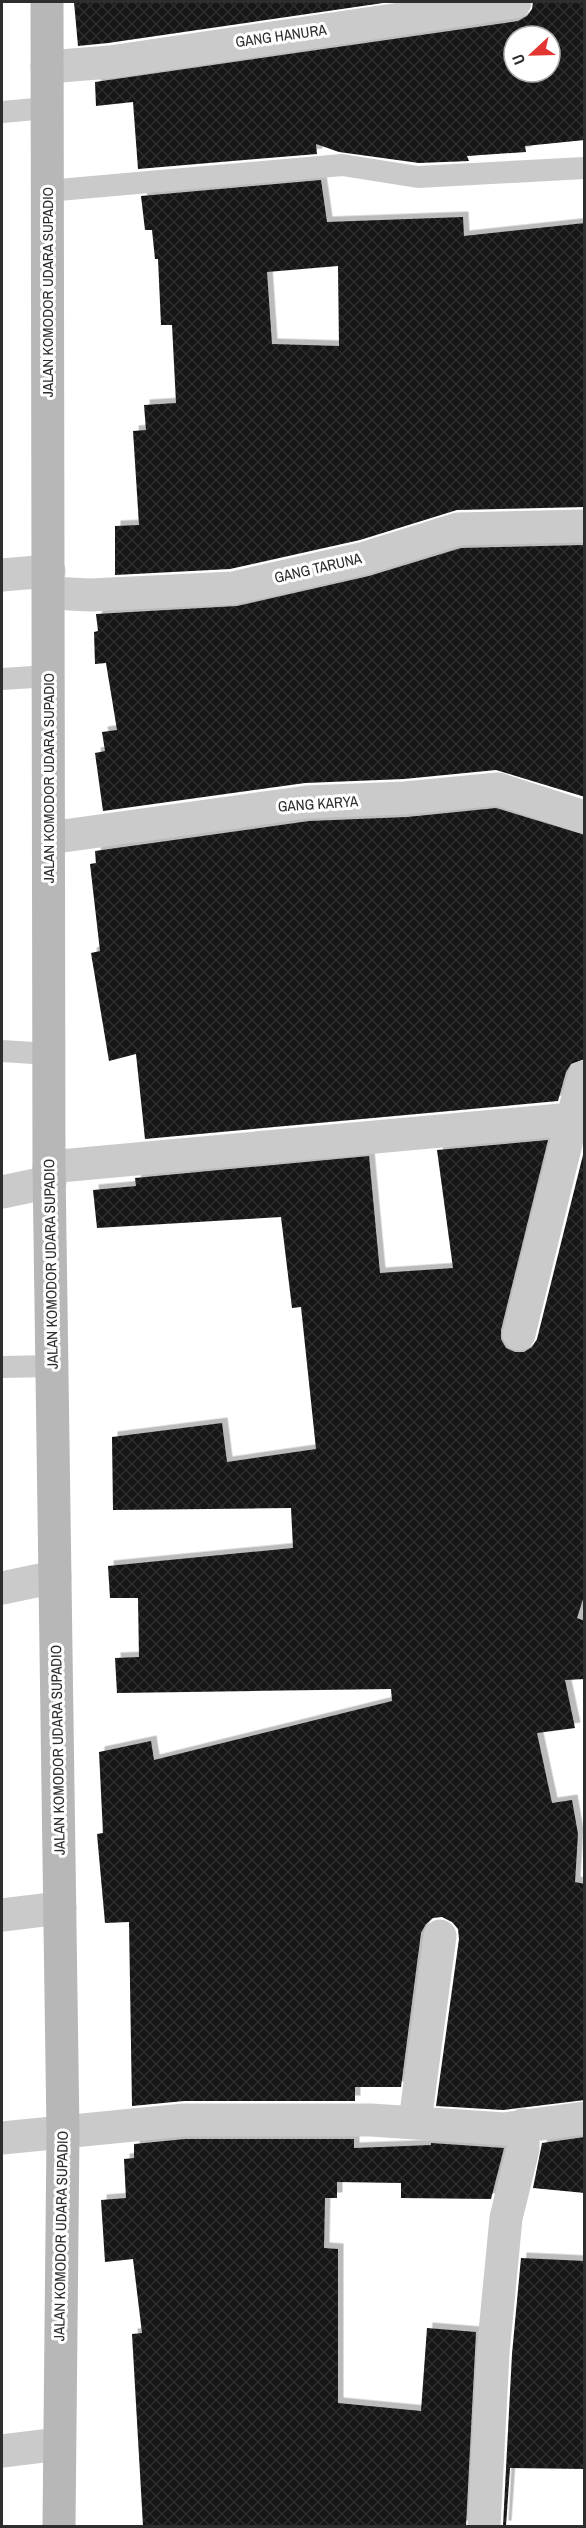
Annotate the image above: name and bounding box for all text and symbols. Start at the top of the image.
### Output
street label: GANG HANURA [234,19,329,52]
north arrow [502,24,562,84]
text: U [506,51,530,68]
street label: JALAN KOMODOR UDARA SUPADIO [37,187,58,397]
street label: GANG TARUNA [272,547,364,588]
street label: JALAN KOMODOR UDARA SUPADIO [38,673,59,883]
street label: GANG KARYA [277,790,360,817]
street label: JALAN KOMODOR UDARA SUPADIO [38,1159,63,1369]
street label: JALAN KOMODOR UDARA SUPADIO [45,1645,70,1855]
street label: JALAN KOMODOR UDARA SUPADIO [48,2131,73,2341]

